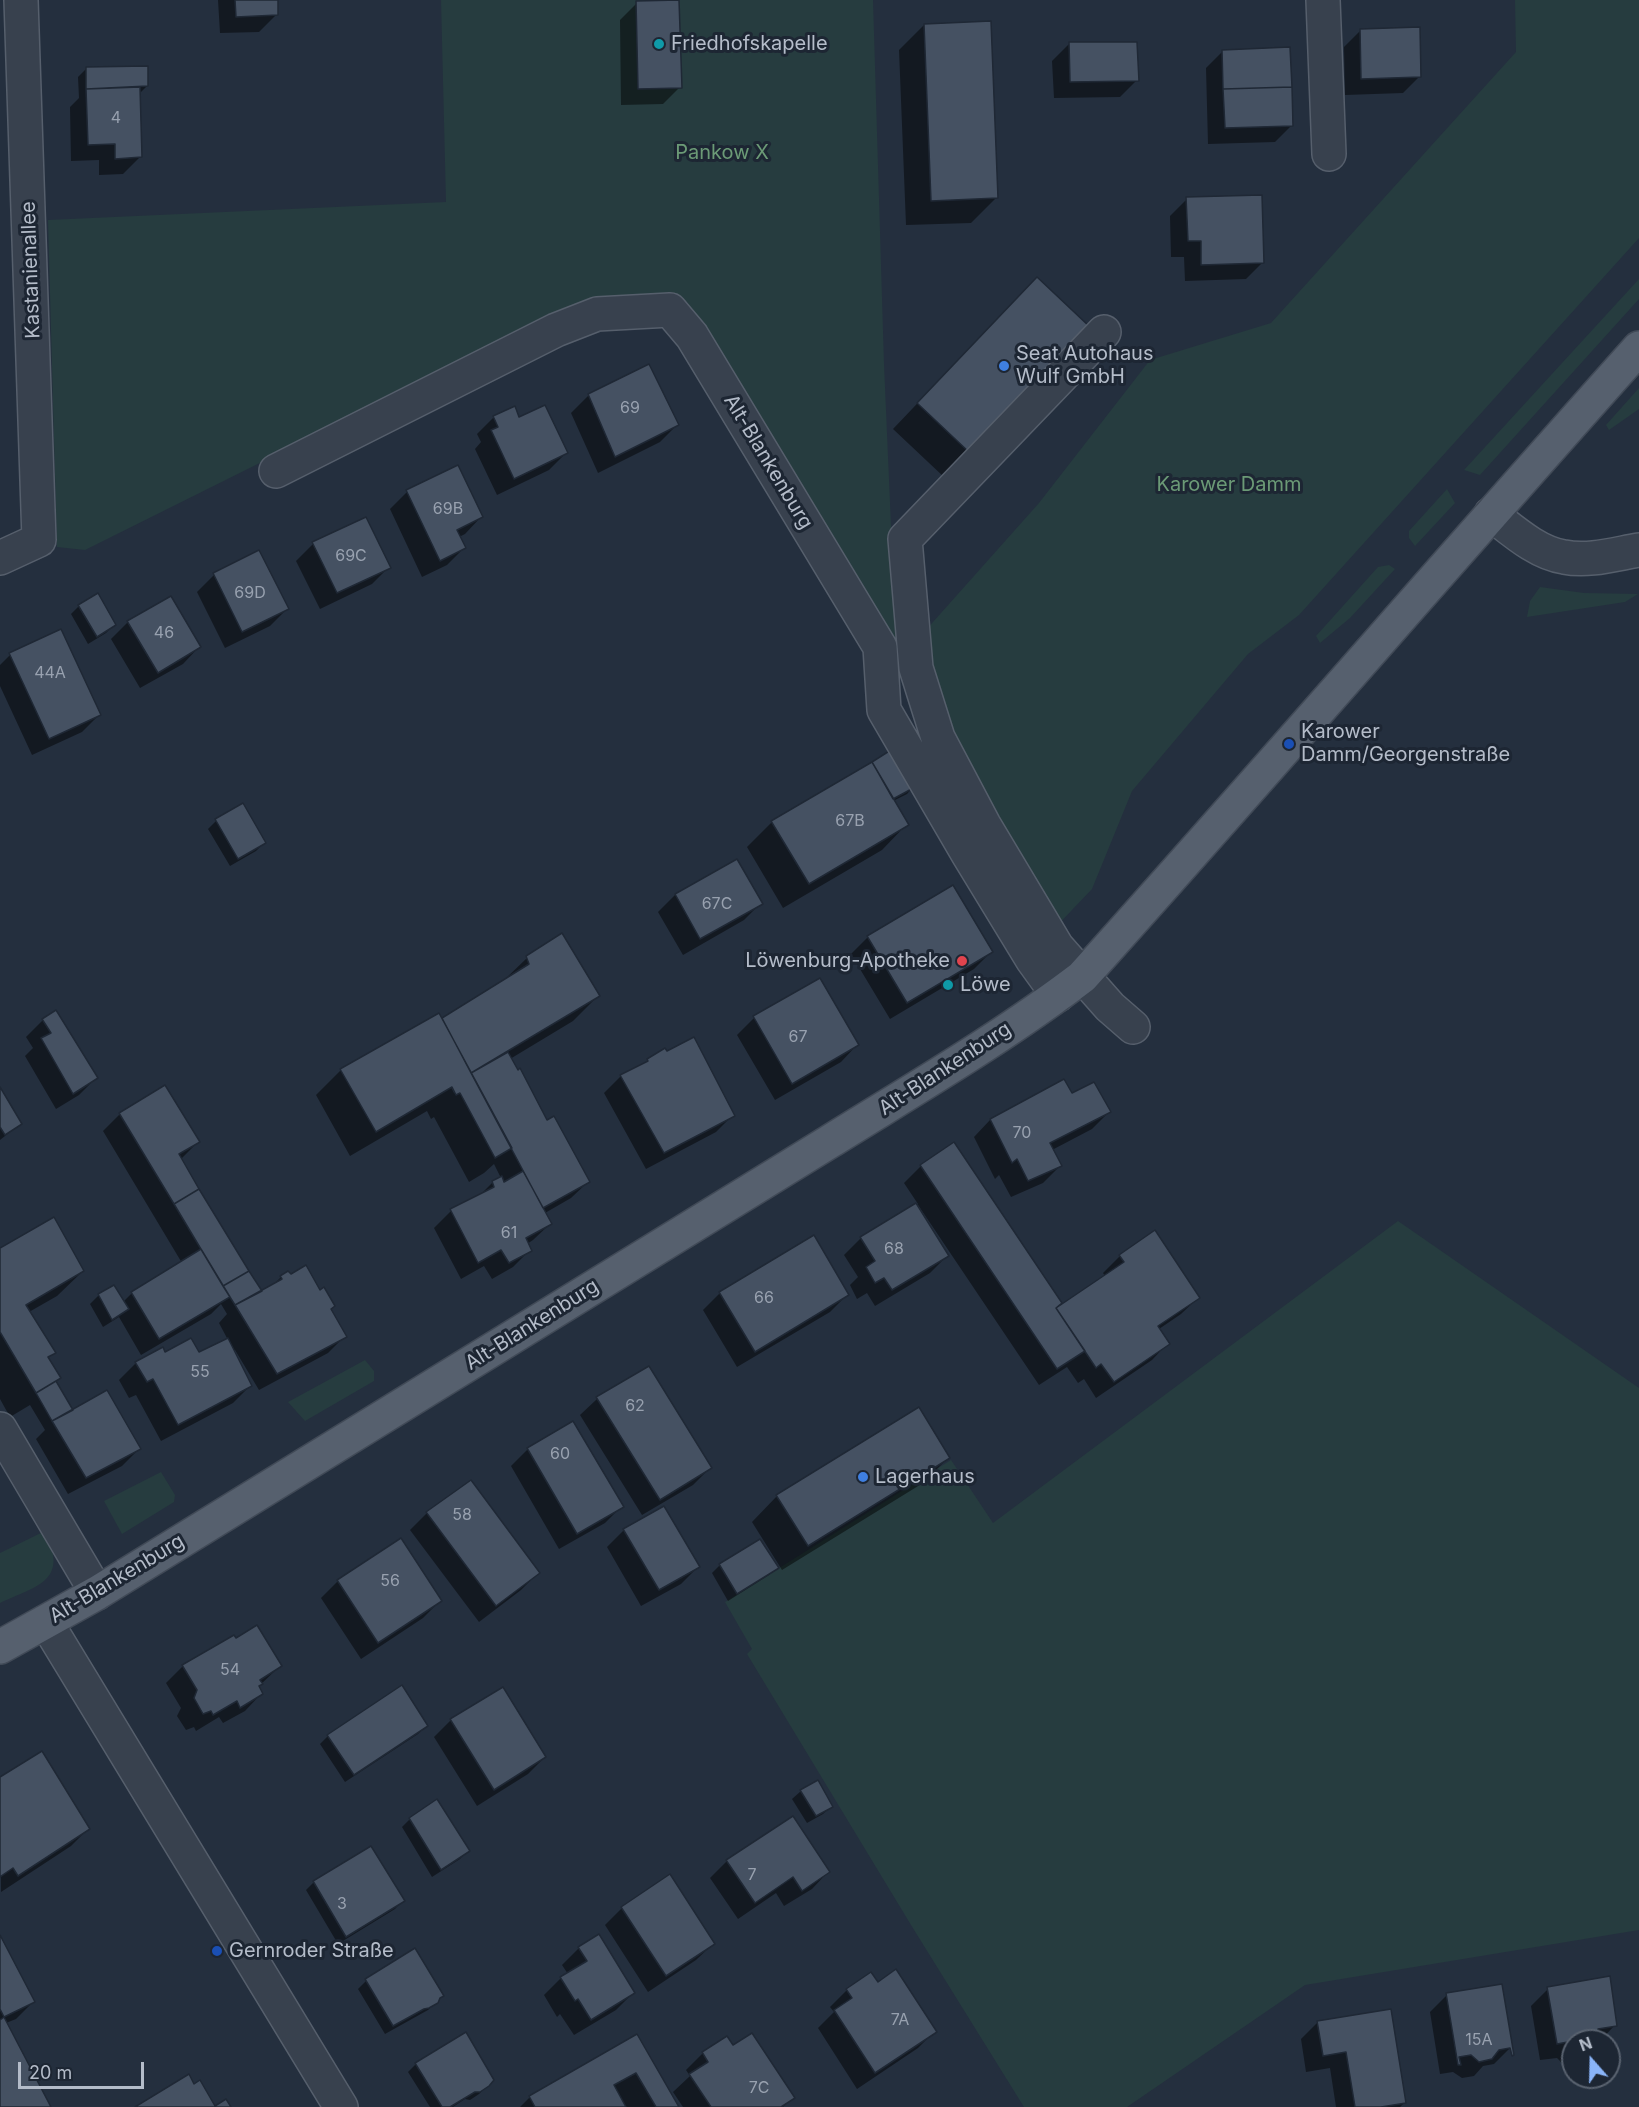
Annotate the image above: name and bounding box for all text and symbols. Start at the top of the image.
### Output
place label: Friedhofskapelle [671,32,828,56]
marker: Friedhofskapelle [652,37,666,51]
house number: 4 [111,108,121,128]
park label: Pankow X [675,141,769,165]
street label: Kastanienallee [17,201,45,339]
place label: Seat Autohaus Wulf GmbH [1016,342,1153,389]
marker: Seat Autohaus Wulf GmbH [997,359,1011,373]
street label: Alt-Blankenburg [718,390,818,534]
house number: 69 [620,398,640,418]
park label: Karower Damm [1156,473,1302,497]
house number: 69B [433,499,463,519]
house number: 69C [335,546,367,566]
house number: 69D [234,583,266,603]
house number: 46 [154,623,174,643]
house number: 44A [34,663,66,683]
place label: Karower Damm/Georgenstraße [1301,720,1510,767]
marker: Karower Damm/Georgenstraße [1282,737,1296,751]
house number: 67B [835,811,865,831]
house number: 67C [702,894,732,914]
place label: Löwenburg-Apotheke [745,949,950,973]
marker: Löwenburg-Apotheke [955,954,969,968]
place label: Löwe [960,973,1011,997]
marker: Löwe [941,978,955,992]
street label: Alt-Blankenburg [874,1017,1016,1121]
house number: 67 [789,1027,807,1047]
house number: 70 [1013,1123,1031,1143]
house number: 61 [501,1223,517,1243]
house number: 68 [884,1239,904,1259]
street label: Alt-Blankenburg [461,1274,603,1376]
house number: 66 [754,1288,774,1308]
house number: 55 [190,1362,210,1382]
house number: 62 [625,1396,645,1416]
house number: 60 [550,1444,570,1464]
place label: Lagerhaus [875,1465,975,1489]
marker: Lagerhaus [856,1470,870,1484]
house number: 58 [452,1505,472,1525]
street label: Alt-Blankenburg [45,1529,189,1629]
house number: 56 [380,1571,400,1591]
house number: 54 [220,1660,240,1680]
house number: 7 [747,1865,757,1885]
house number: 3 [337,1894,347,1914]
place label: Gernroder Straße [229,1939,394,1963]
marker: Gernroder Straße [210,1944,224,1958]
house number: 7A [891,2010,909,2030]
north arrow [1561,2029,1621,2089]
house number: 15A [1465,2030,1493,2050]
text: N [1576,2032,1595,2055]
scale bar [21,2050,147,2088]
text: 20 m [29,2062,72,2083]
house number: 7C [749,2078,769,2098]

